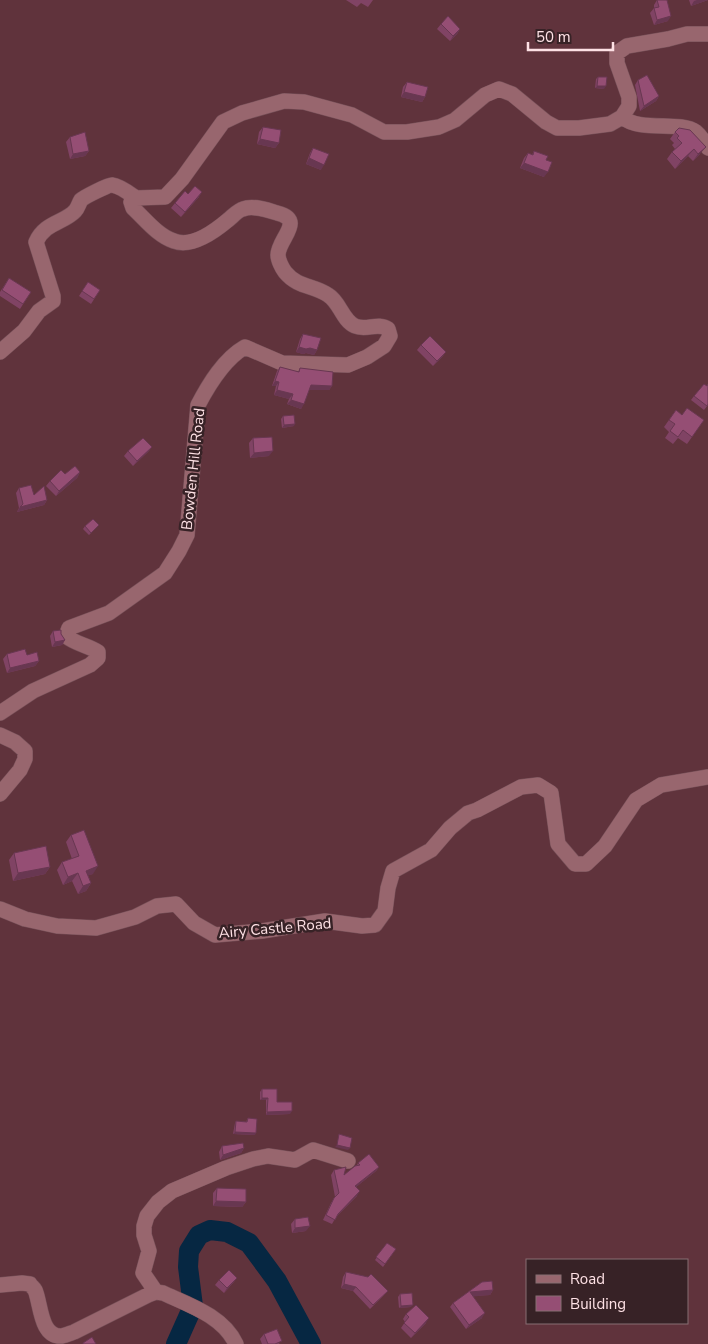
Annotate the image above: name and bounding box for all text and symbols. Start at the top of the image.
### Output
scale bar [528,20,613,52]
text: 50 m [536,27,571,47]
street label: Bowden Hill Road [177,407,209,531]
street label: Airy Castle Road [218,913,332,943]
legend [526,1259,688,1324]
text: Road [570,1269,605,1289]
text: Building [570,1294,626,1314]

